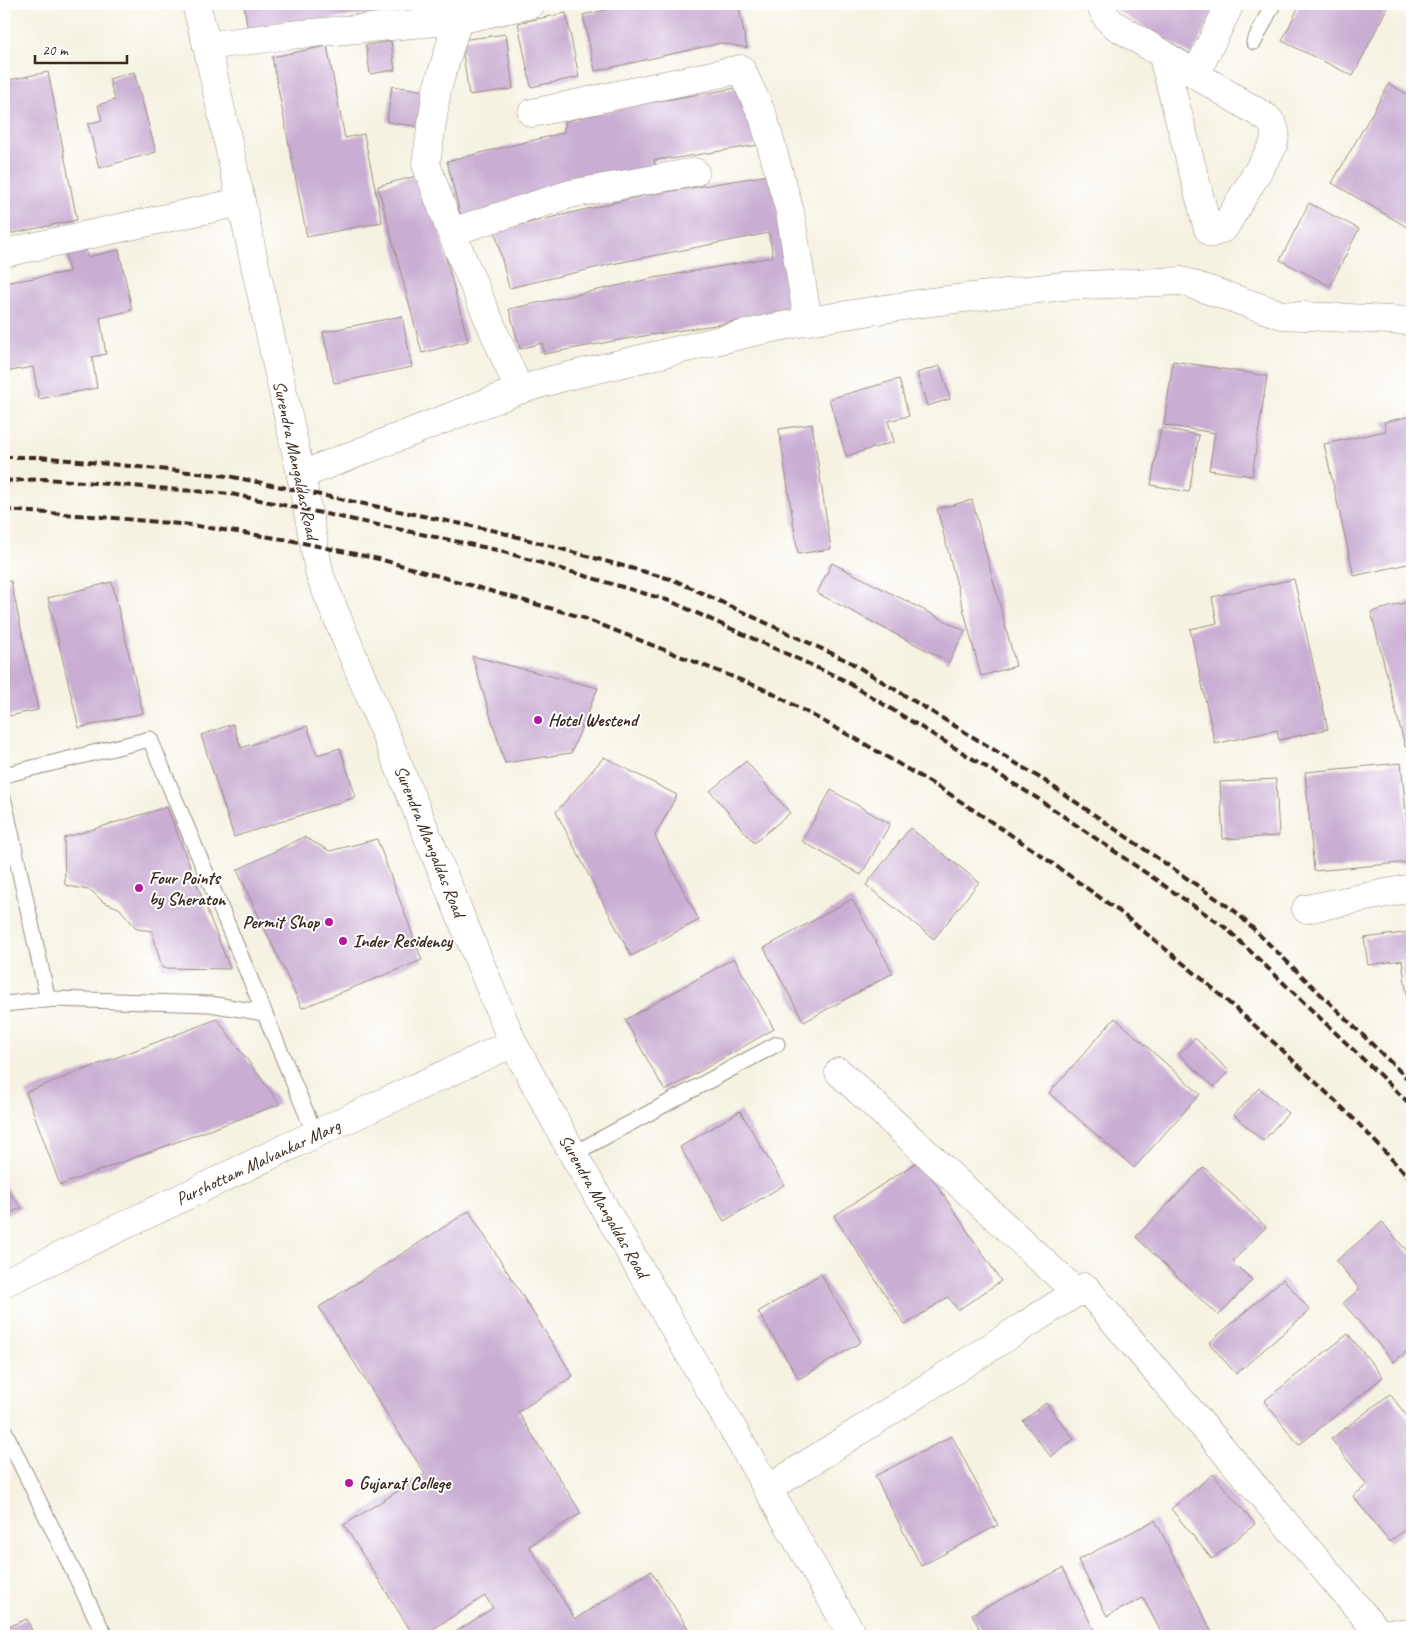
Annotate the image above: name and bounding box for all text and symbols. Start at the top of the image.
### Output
scale bar [35,32,128,64]
text: 20 m [42,41,69,60]
street label: Surendra Mangaldas Road [268,379,324,544]
place label: Hotel Westend [548,709,640,731]
marker: Hotel Westend [532,714,544,726]
street label: Surendra Mangaldas Road [390,762,472,923]
place label: Four Points by Sheraton [149,867,227,910]
marker: Four Points by Sheraton [133,882,145,894]
place label: Permit Shop [242,911,320,933]
marker: Permit Shop [323,916,335,928]
place label: Inder Residency [353,930,454,952]
marker: Inder Residency [337,935,349,947]
street label: Purshottam Malvankar Marg [172,1114,345,1210]
street label: Surendra Mangaldas Road [554,1131,655,1284]
place label: Gujarat College [359,1472,452,1494]
marker: Gujarat College [343,1477,355,1489]

